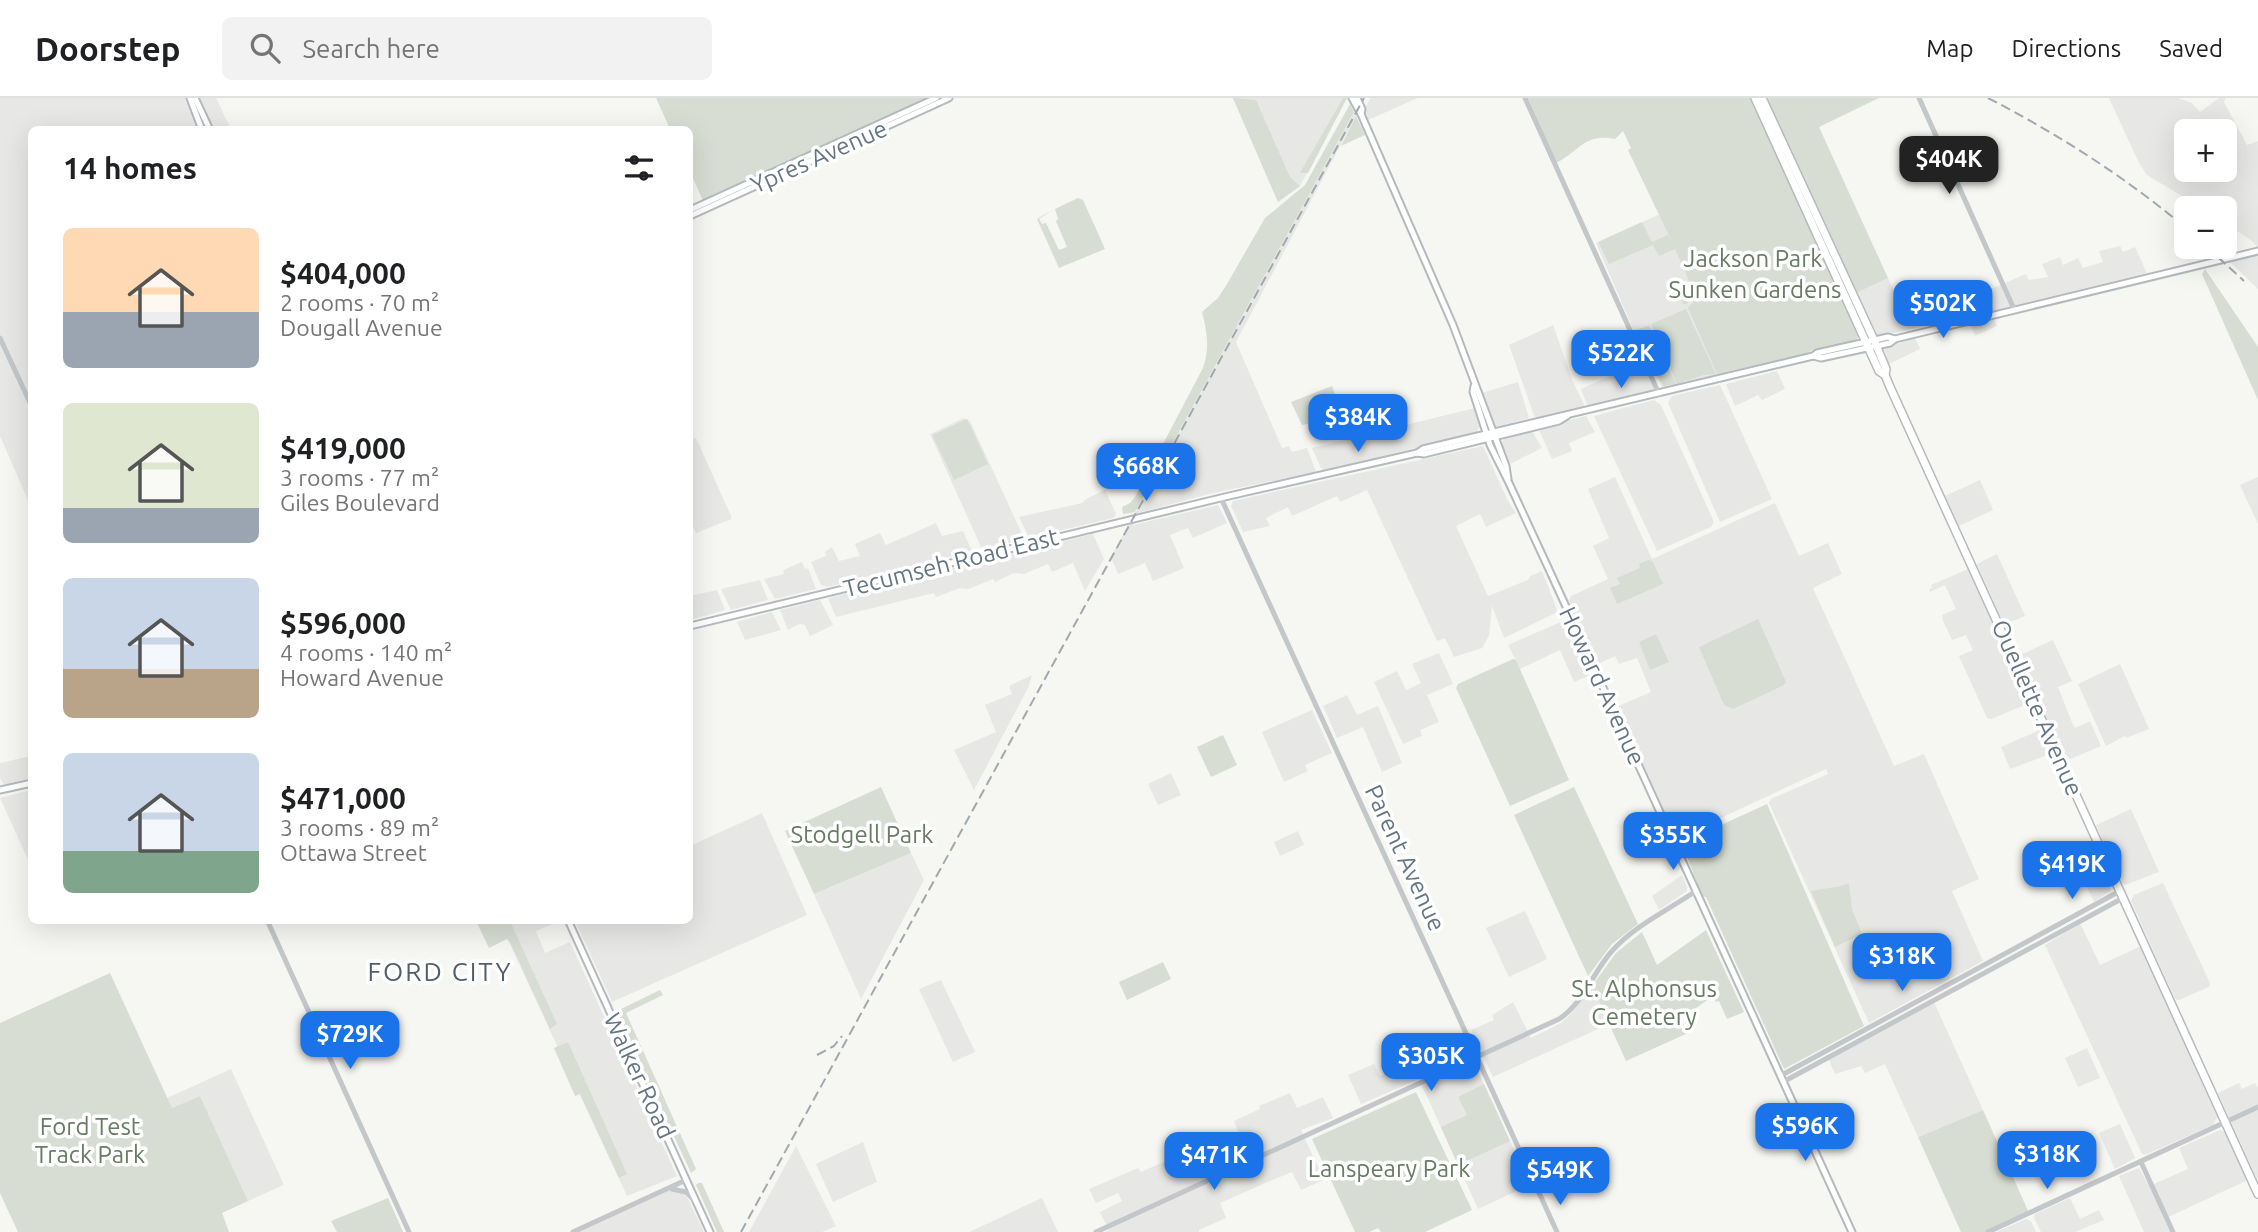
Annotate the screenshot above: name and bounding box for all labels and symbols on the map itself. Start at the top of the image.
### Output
street label: Ypres Avenue [746,114,891,199]
pin: $404K [1900,136,1998,196]
park label: Jackson Park [1684,245,1822,272]
park label: Sunken Gardens [1669,276,1841,303]
pin: $502K [1894,280,1992,340]
pin: $522K [1572,330,1670,390]
pin: $384K [1309,394,1407,454]
pin: $668K [1097,444,1195,503]
street label: Tecumseh Road East [841,523,1062,602]
street label: Howard Avenue [1554,603,1651,769]
street label: Ouellette Avenue [1987,616,2088,800]
street label: Parent Avenue [1360,780,1451,935]
pin: $355K [1624,812,1722,872]
park label: Stodgell Park [791,821,933,848]
pin: $419K [2023,842,2121,901]
pin: $318K [1853,934,1951,993]
district label: FORD CITY [367,957,513,986]
park label: St. Alphonsus Cemetery [1571,975,1717,1030]
street label: Walker Road [599,1009,680,1143]
pin: $729K [301,1012,399,1071]
pin: $305K [1382,1034,1480,1093]
pin: $596K [1756,1104,1854,1163]
park label: Ford Test Track Park [35,1113,145,1168]
pin: $471K [1165,1132,1263,1192]
pin: $318K [1998,1132,2096,1191]
pin: $549K [1511,1148,1609,1207]
park label: Lanspeary Park [1308,1155,1470,1182]

